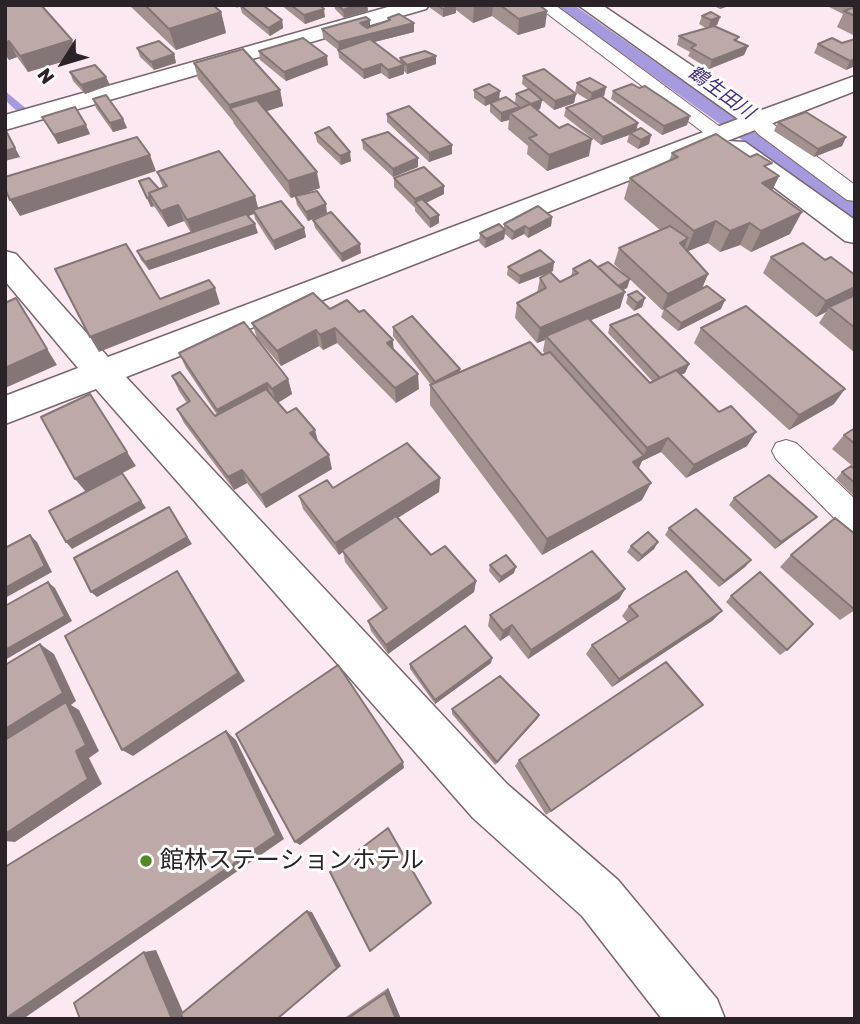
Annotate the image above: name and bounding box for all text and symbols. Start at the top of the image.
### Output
north arrow [28,28,98,98]
water label: 鶴生田川 [684,61,758,125]
text: N [33,64,59,88]
place label: 館林ステーションホテル [160,847,424,875]
marker: 館林ステーションホテル [138,853,154,869]

